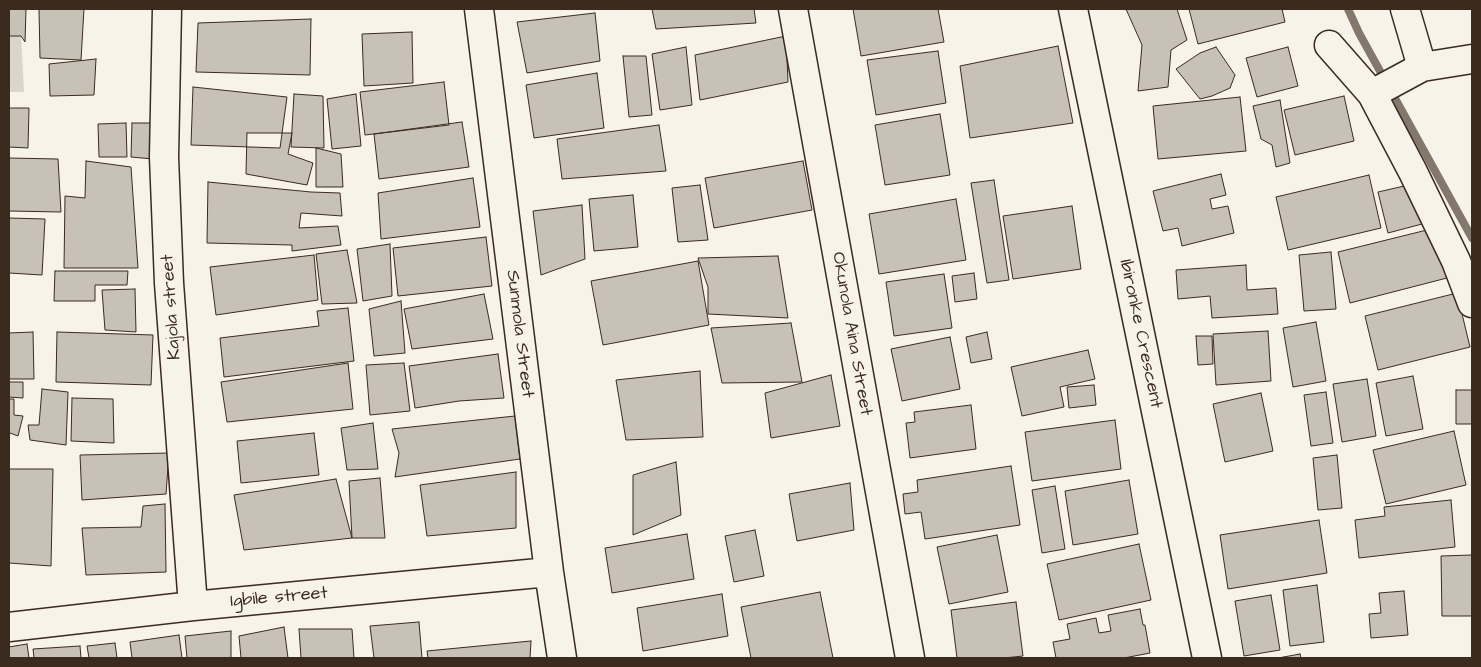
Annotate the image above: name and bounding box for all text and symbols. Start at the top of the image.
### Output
street label: Okunola Aina Street [826,251,876,417]
street label: Kajola street [158,254,186,360]
street label: Ibironke Crescent [1114,258,1166,410]
street label: Sunmola Street [500,269,538,399]
street label: Igbile street [229,583,329,613]

